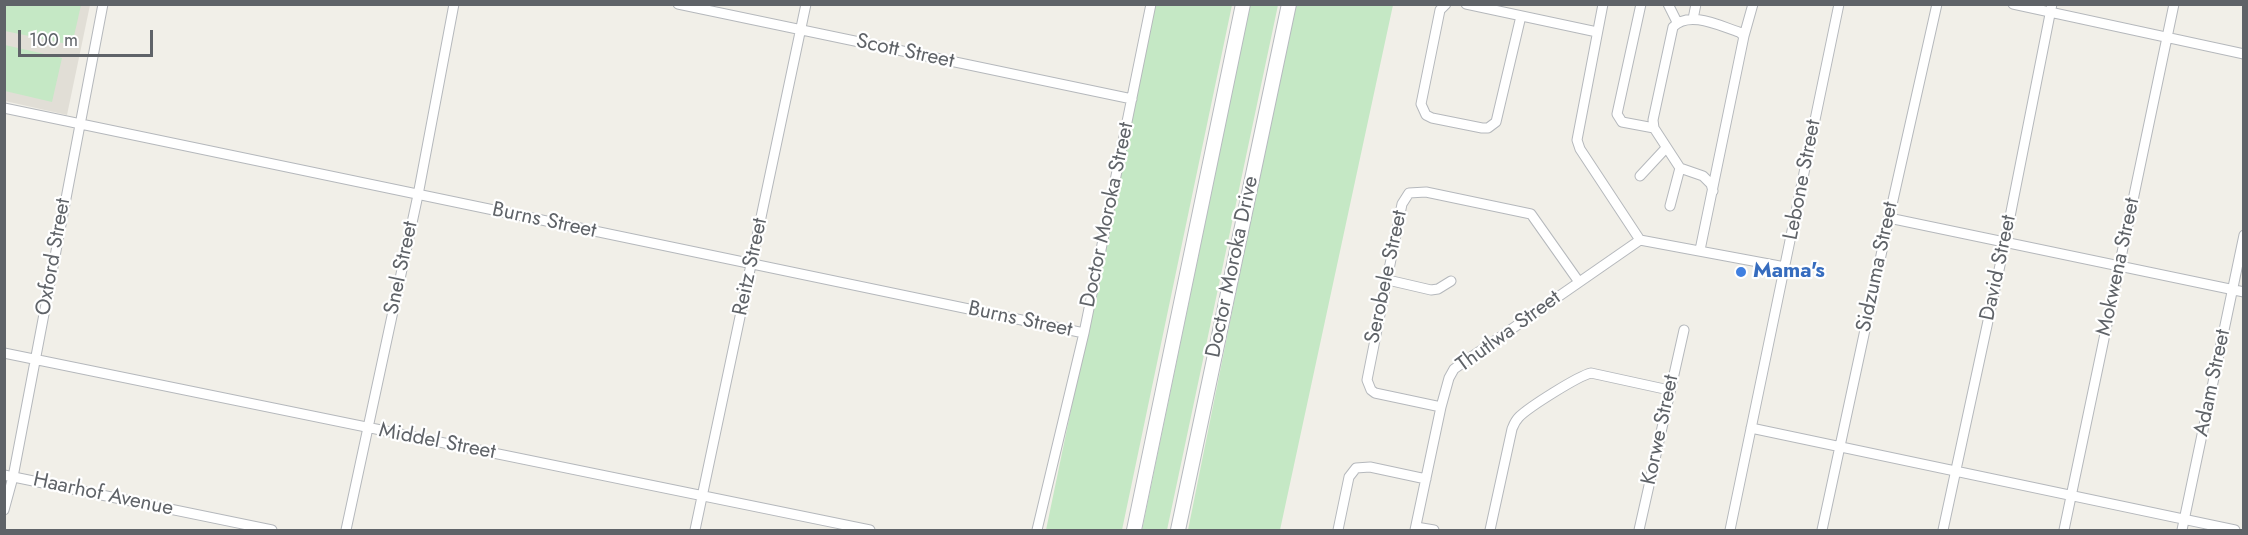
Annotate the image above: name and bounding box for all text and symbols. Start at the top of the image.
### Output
scale bar [21,18,156,56]
text: 100 m [29,27,78,53]
street label: Scott Street [854,29,956,75]
street label: Lebone Street [1779,118,1827,242]
street label: Doctor Moroka Street [1076,120,1140,310]
street label: Doctor Moroka Drive [1201,174,1265,360]
street label: Oxford Street [31,196,77,318]
street label: Mokwena Street [2092,196,2146,338]
street label: Burns Street [490,198,598,244]
street label: Sidzuma Street [1852,200,1904,334]
street label: Serobele Street [1361,208,1413,346]
street label: David Street [1976,213,2022,323]
street label: Reitz Street [728,216,774,318]
street label: Snel Street [380,219,424,317]
place label: Mama's [1753,259,1825,285]
marker: Mama's [1734,265,1748,279]
street label: Thutlwa Street [1452,286,1566,378]
street label: Burns Street [966,297,1074,343]
street label: Adam Street [2189,327,2237,439]
street label: Korwe Street [1637,373,1685,487]
street label: Middel Street [376,418,498,466]
street label: Haarhof Avenue [31,468,175,522]

